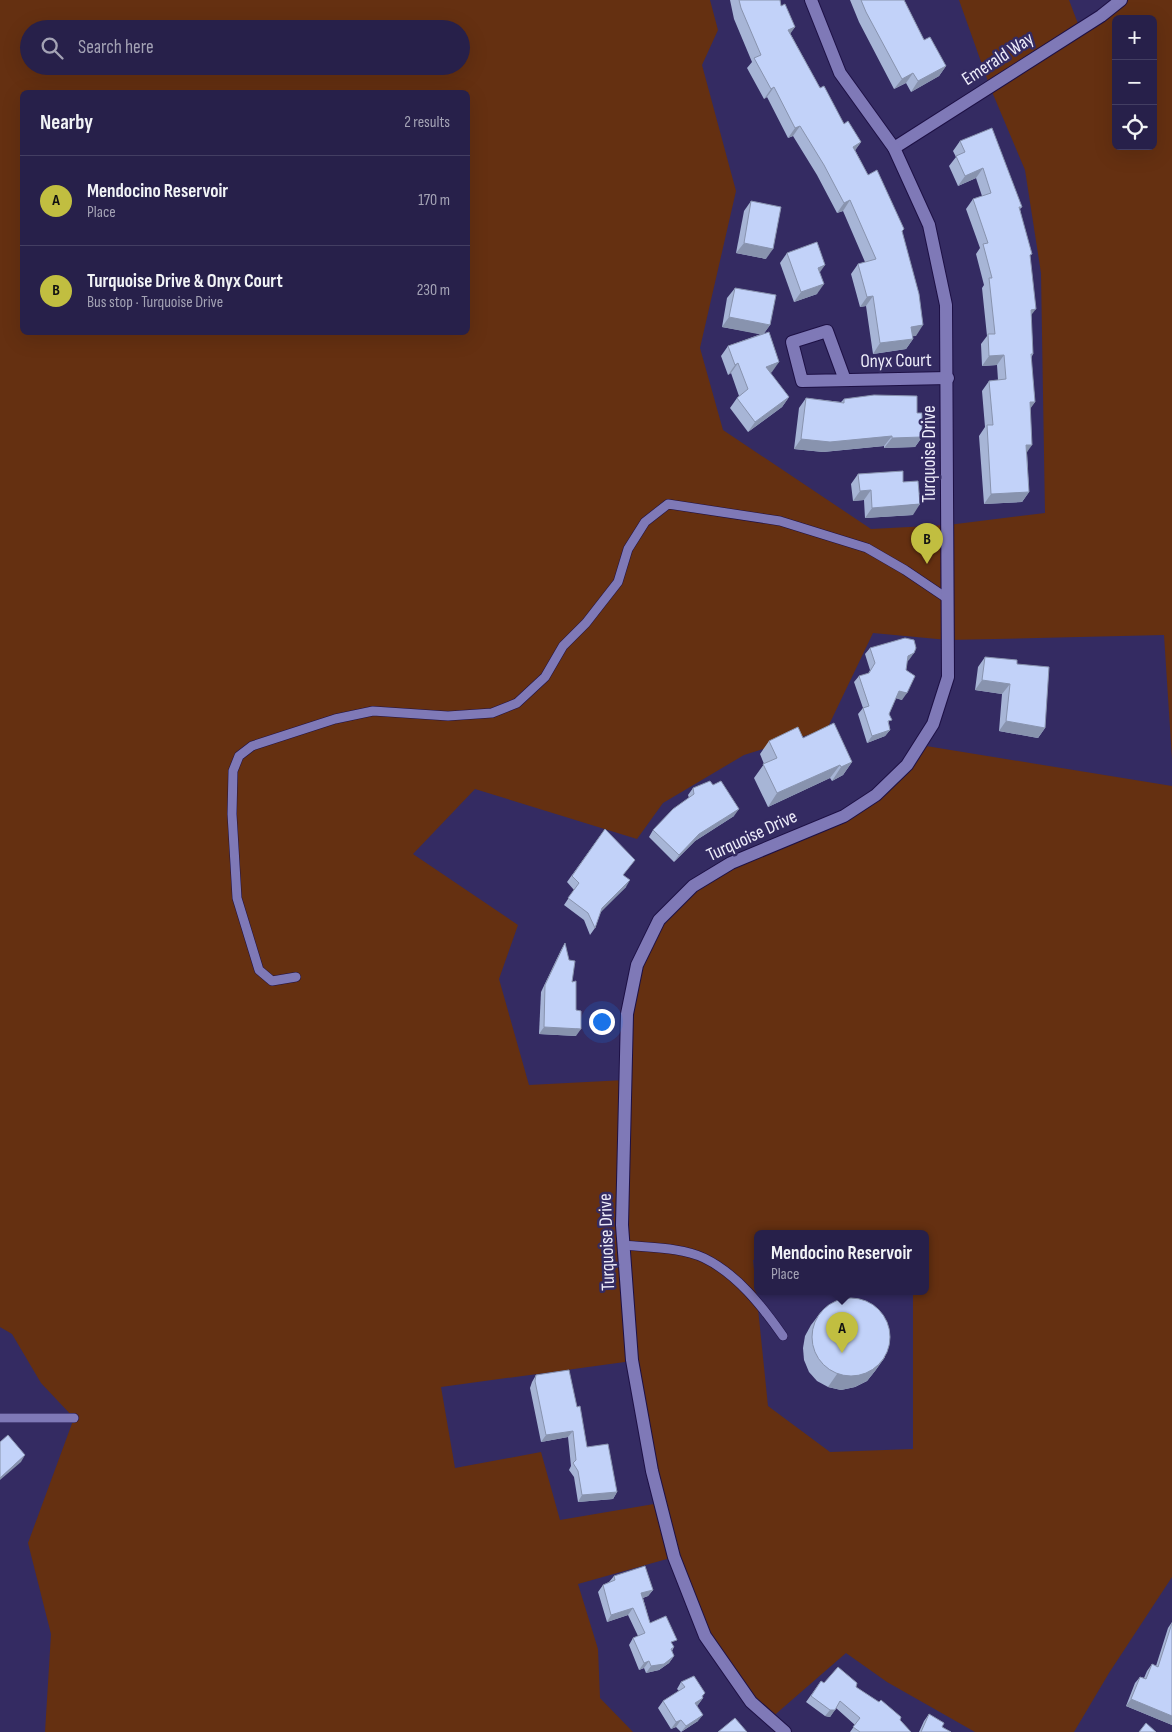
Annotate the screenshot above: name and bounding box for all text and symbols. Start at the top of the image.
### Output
map controls [1112,15,1157,150]
button: + [1112,15,1157,60]
search box [20,20,470,75]
street label: Emerald Way [958,27,1039,91]
icon: search [38,34,66,62]
text: Search here [78,36,154,59]
button: − [1112,60,1157,105]
button: locate [1112,105,1157,150]
text: Nearby [40,110,93,135]
text: 2 results [404,113,450,132]
text: Mendocino Reservoir [87,180,228,203]
text: A [52,191,60,210]
text: 170 m [418,191,450,210]
text: Place [87,203,116,222]
text: Turquoise Drive & Onyx Court [87,270,283,293]
text: B [52,281,60,300]
text: 230 m [417,281,450,300]
text: Bus stop · Turquoise Drive [87,293,223,312]
street label: Onyx Court [860,349,932,373]
street label: Turquoise Drive [918,405,941,503]
pin: B [911,523,943,564]
street label: Turquoise Drive [703,805,801,867]
your location [589,1009,615,1035]
street label: Turquoise Drive [594,1193,620,1291]
popup [754,1230,929,1295]
text: Mendocino Reservoir [771,1242,912,1265]
text: Place [771,1265,800,1284]
pin: A [826,1312,858,1353]

